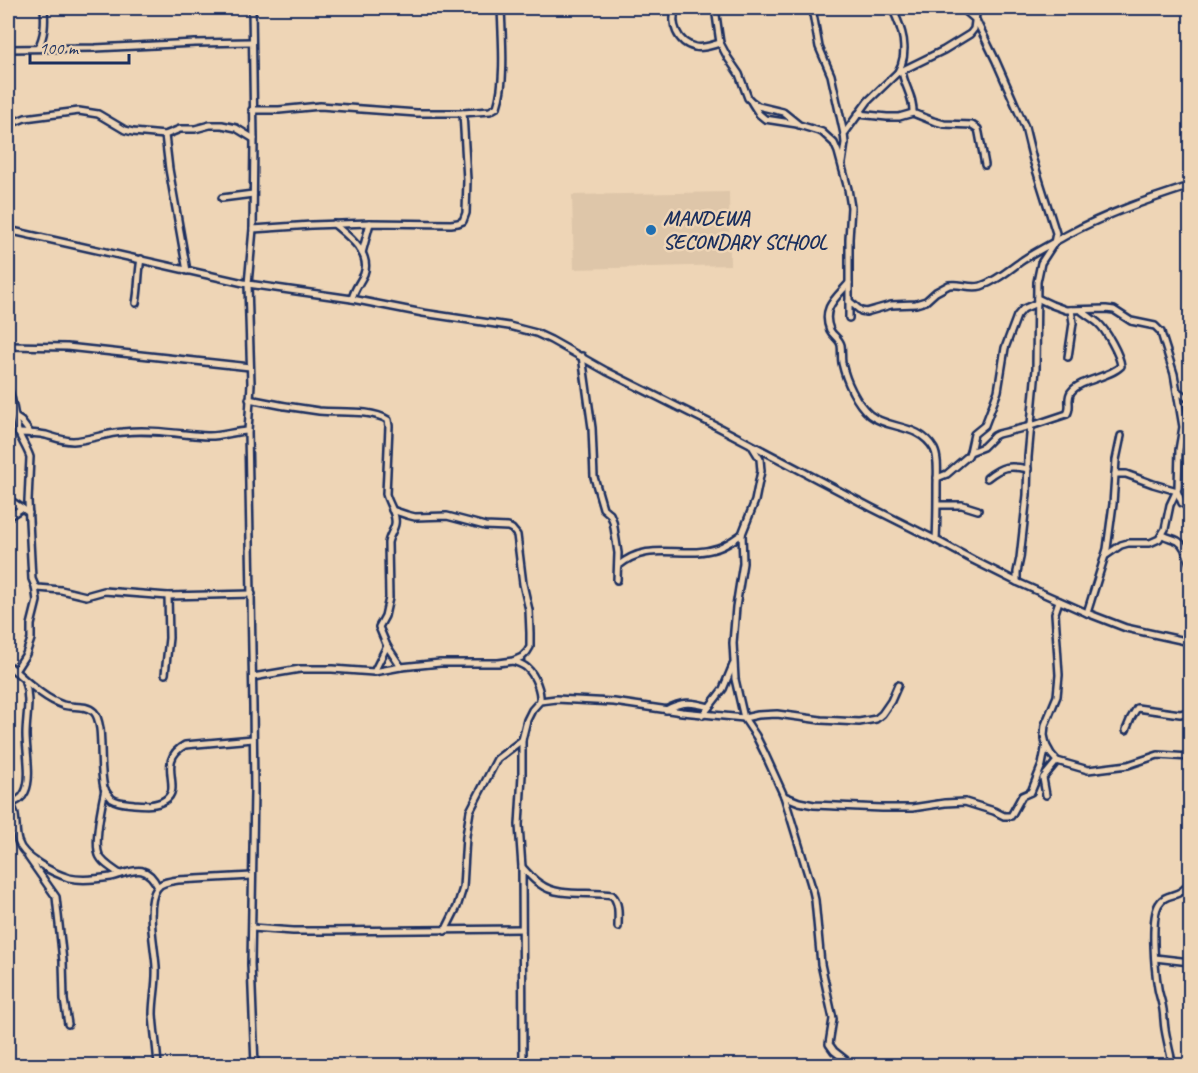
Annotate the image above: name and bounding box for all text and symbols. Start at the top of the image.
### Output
scale bar [30,27,129,65]
text: 100 m [39,37,80,59]
place label: MANDEWA SECONDARY SCHOOL [663,205,828,255]
marker: MANDEWA SECONDARY SCHOOL [644,223,658,237]

